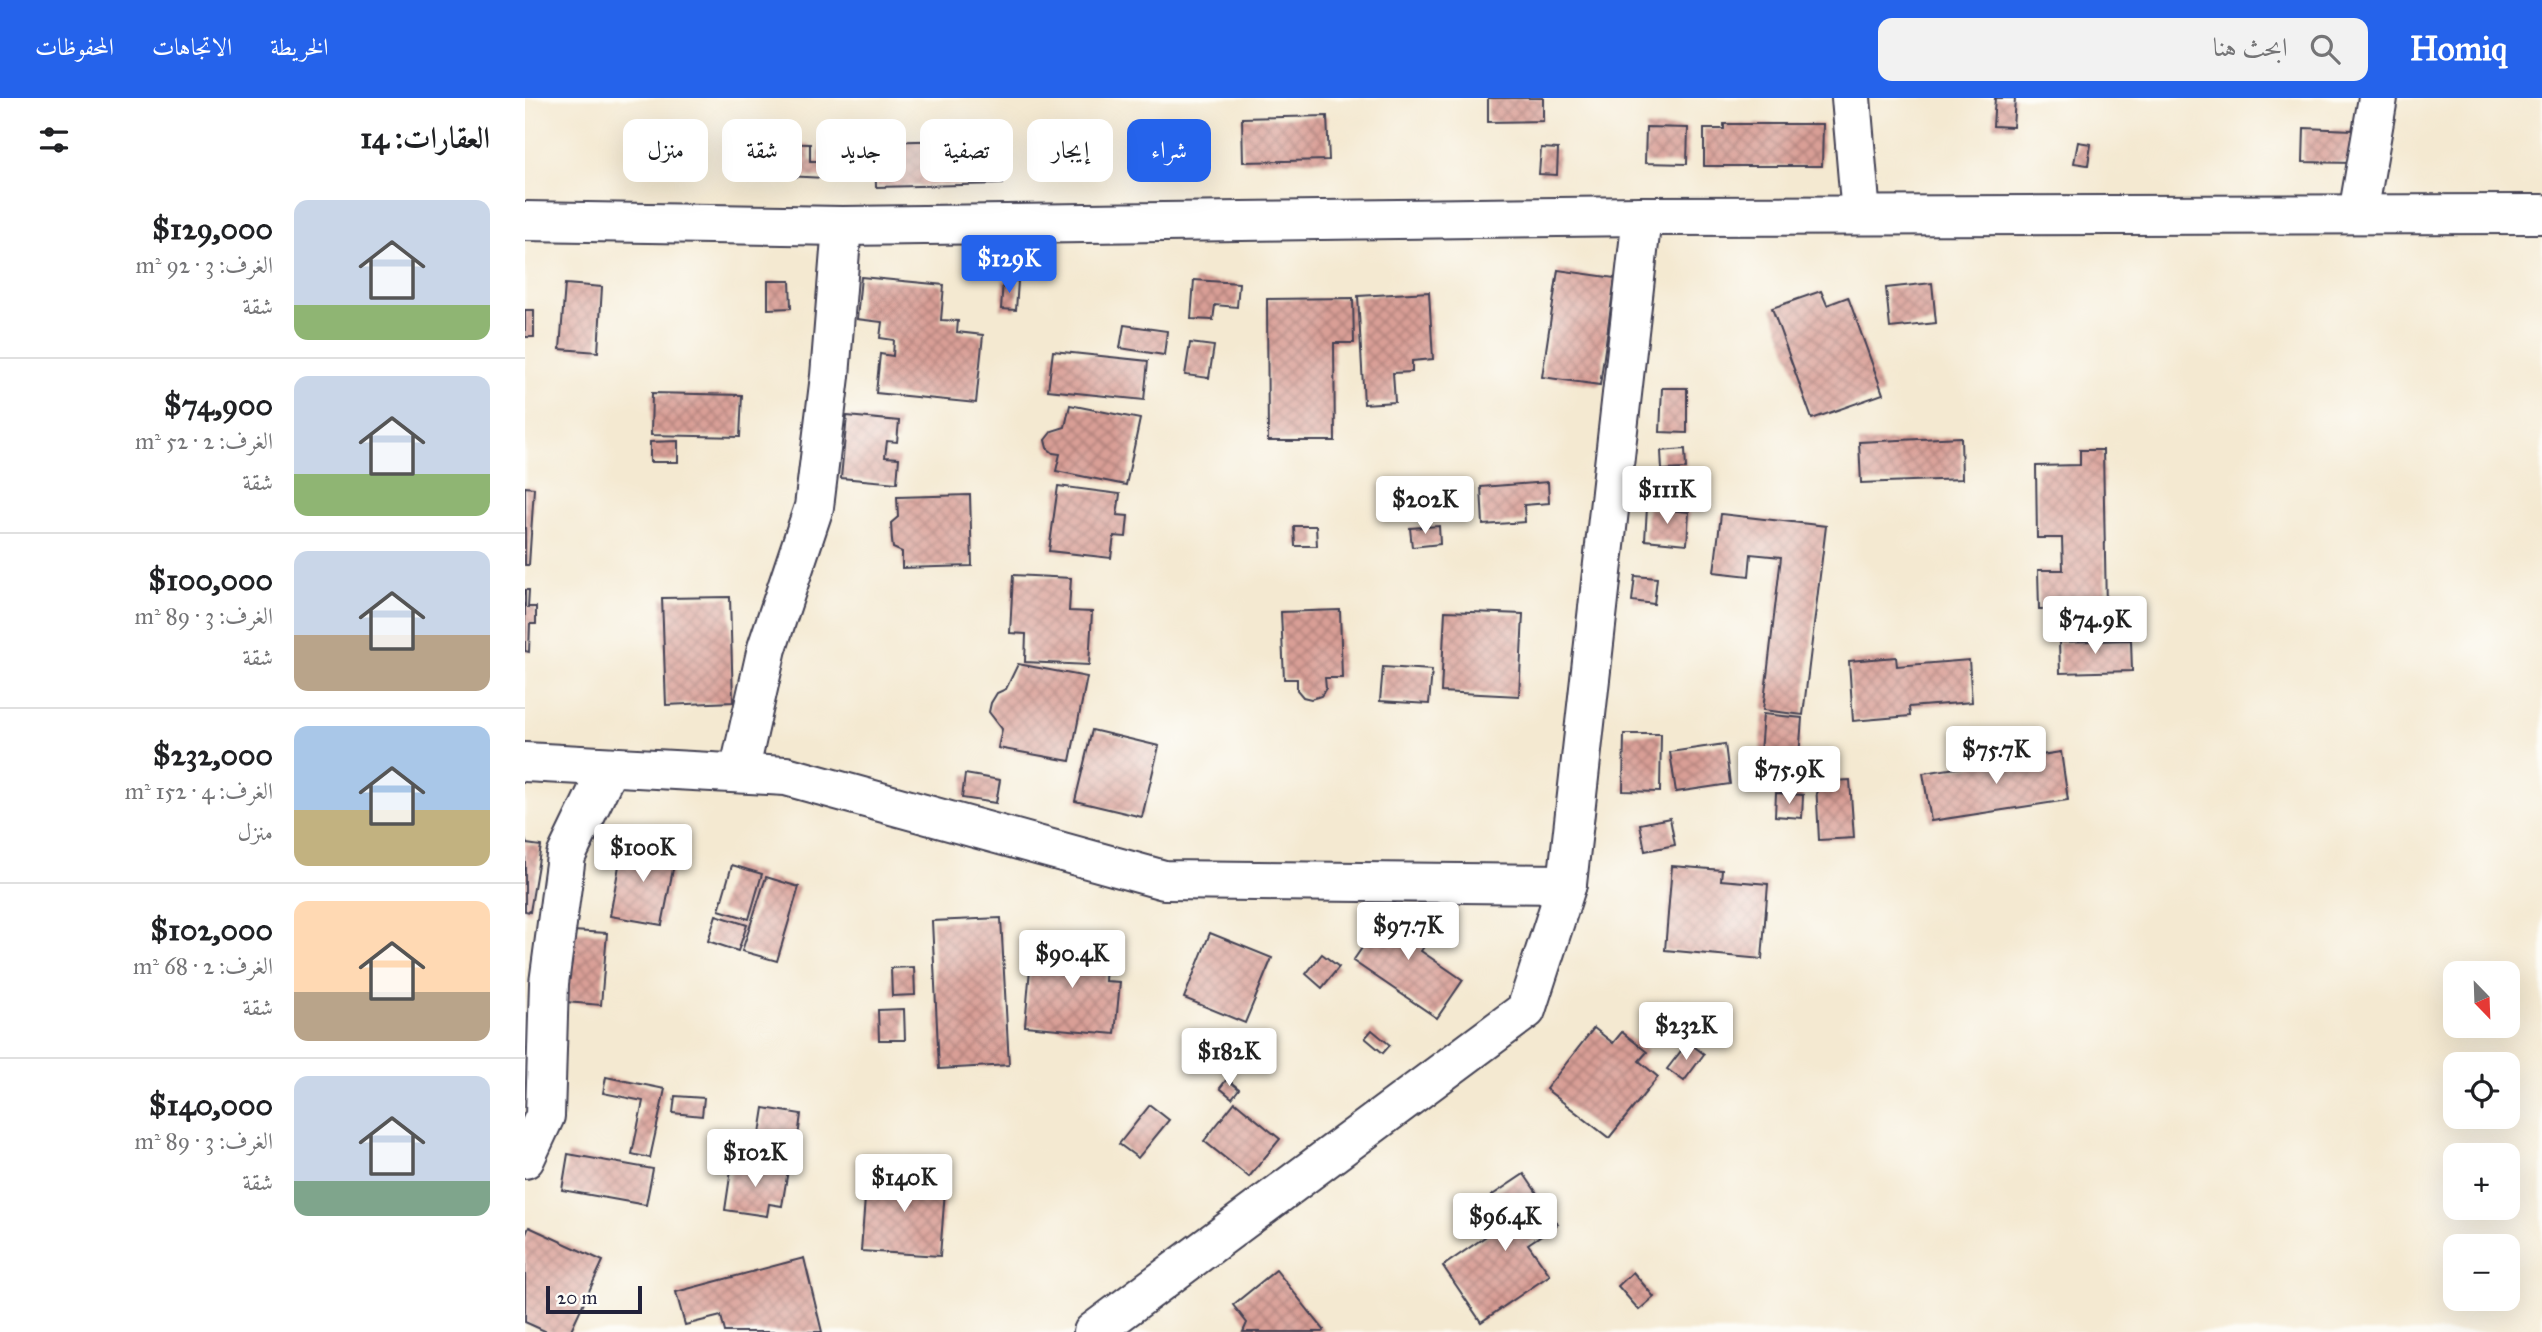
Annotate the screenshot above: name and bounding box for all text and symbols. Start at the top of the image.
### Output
search box [1878,18,2368,81]
text: Homiq [2410,29,2507,69]
icon: search [2306,30,2344,68]
text: ابحث هنا [2213,31,2288,63]
text: المحفوظات [35,32,114,62]
text: الاتجاهات [152,32,232,62]
text: الخريطة [270,32,329,62]
chip: منزل [623,119,708,182]
chip: شقة [722,119,802,182]
chip: جديد [816,119,906,182]
chip: تصفية [920,119,1013,182]
chip: إيجار [1027,119,1113,182]
chip: شراء [1127,119,1211,182]
text: العقارات: 14 [360,120,490,156]
icon: filters [35,121,73,159]
text: $129,000 [152,211,273,247]
icon: home [350,228,434,312]
pin: $129K [960,236,1058,295]
text: $129K [978,244,1040,272]
text: الغرف: 3 · 92 m² [136,251,273,279]
text: شقة [243,292,273,320]
text: $74,900 [164,387,273,423]
icon: home [350,404,434,488]
text: الغرف: 2 · 52 m² [135,427,273,455]
pin: $111K [1618,466,1716,526]
text: شقة [243,468,273,496]
text: $111K [1638,475,1696,503]
pin: $202K [1376,476,1474,536]
text: $202K [1392,485,1458,513]
text: $100,000 [148,562,273,598]
icon: home [350,579,434,663]
pin: $74.9K [2038,596,2152,656]
text: الغرف: 3 · 89 m² [135,602,273,630]
text: $74.9K [2059,605,2131,633]
text: شقة [243,643,273,671]
pin: $75.7K [1939,726,2053,786]
text: $75.7K [1962,735,2030,763]
text: $232,000 [153,737,273,773]
pin: $75.9K [1732,746,1846,806]
icon: home [350,754,434,838]
text: $75.9K [1754,755,1824,783]
text: الغرف: 4 · 152 m² [125,777,273,805]
text: منزل [238,818,273,846]
pin: $100K [594,824,692,884]
text: $100K [610,833,676,861]
pin: $97.7K [1351,902,1465,962]
text: $97.7K [1373,911,1443,939]
text: $102,000 [150,912,273,948]
icon: home [350,929,434,1013]
pin: $90.4K [1015,930,1129,990]
text: $90.4K [1035,939,1109,967]
text: الغرف: 2 · 68 m² [133,952,273,980]
north arrow [2443,961,2520,1038]
map controls [2443,961,2520,1311]
text: شقة [243,993,273,1021]
pin: $232K [1637,1002,1735,1062]
text: $232K [1655,1011,1717,1039]
pin: $182K [1180,1028,1278,1088]
text: $182K [1198,1037,1260,1065]
button: locate [2443,1052,2520,1129]
text: $140,000 [149,1087,273,1123]
icon: home [350,1104,434,1188]
text: الغرف: 3 · 89 m² [135,1127,273,1155]
pin: $102K [706,1130,804,1189]
text: $102K [723,1138,787,1166]
button: + [2443,1143,2520,1220]
pin: $140K [855,1154,953,1214]
text: $140K [871,1163,937,1191]
text: شقة [243,1168,273,1196]
pin: $96.4K [1448,1194,1562,1253]
text: $96.4K [1469,1202,1541,1230]
button: − [2443,1234,2520,1311]
scale bar [546,1283,642,1315]
text: 20 m [557,1286,598,1309]

